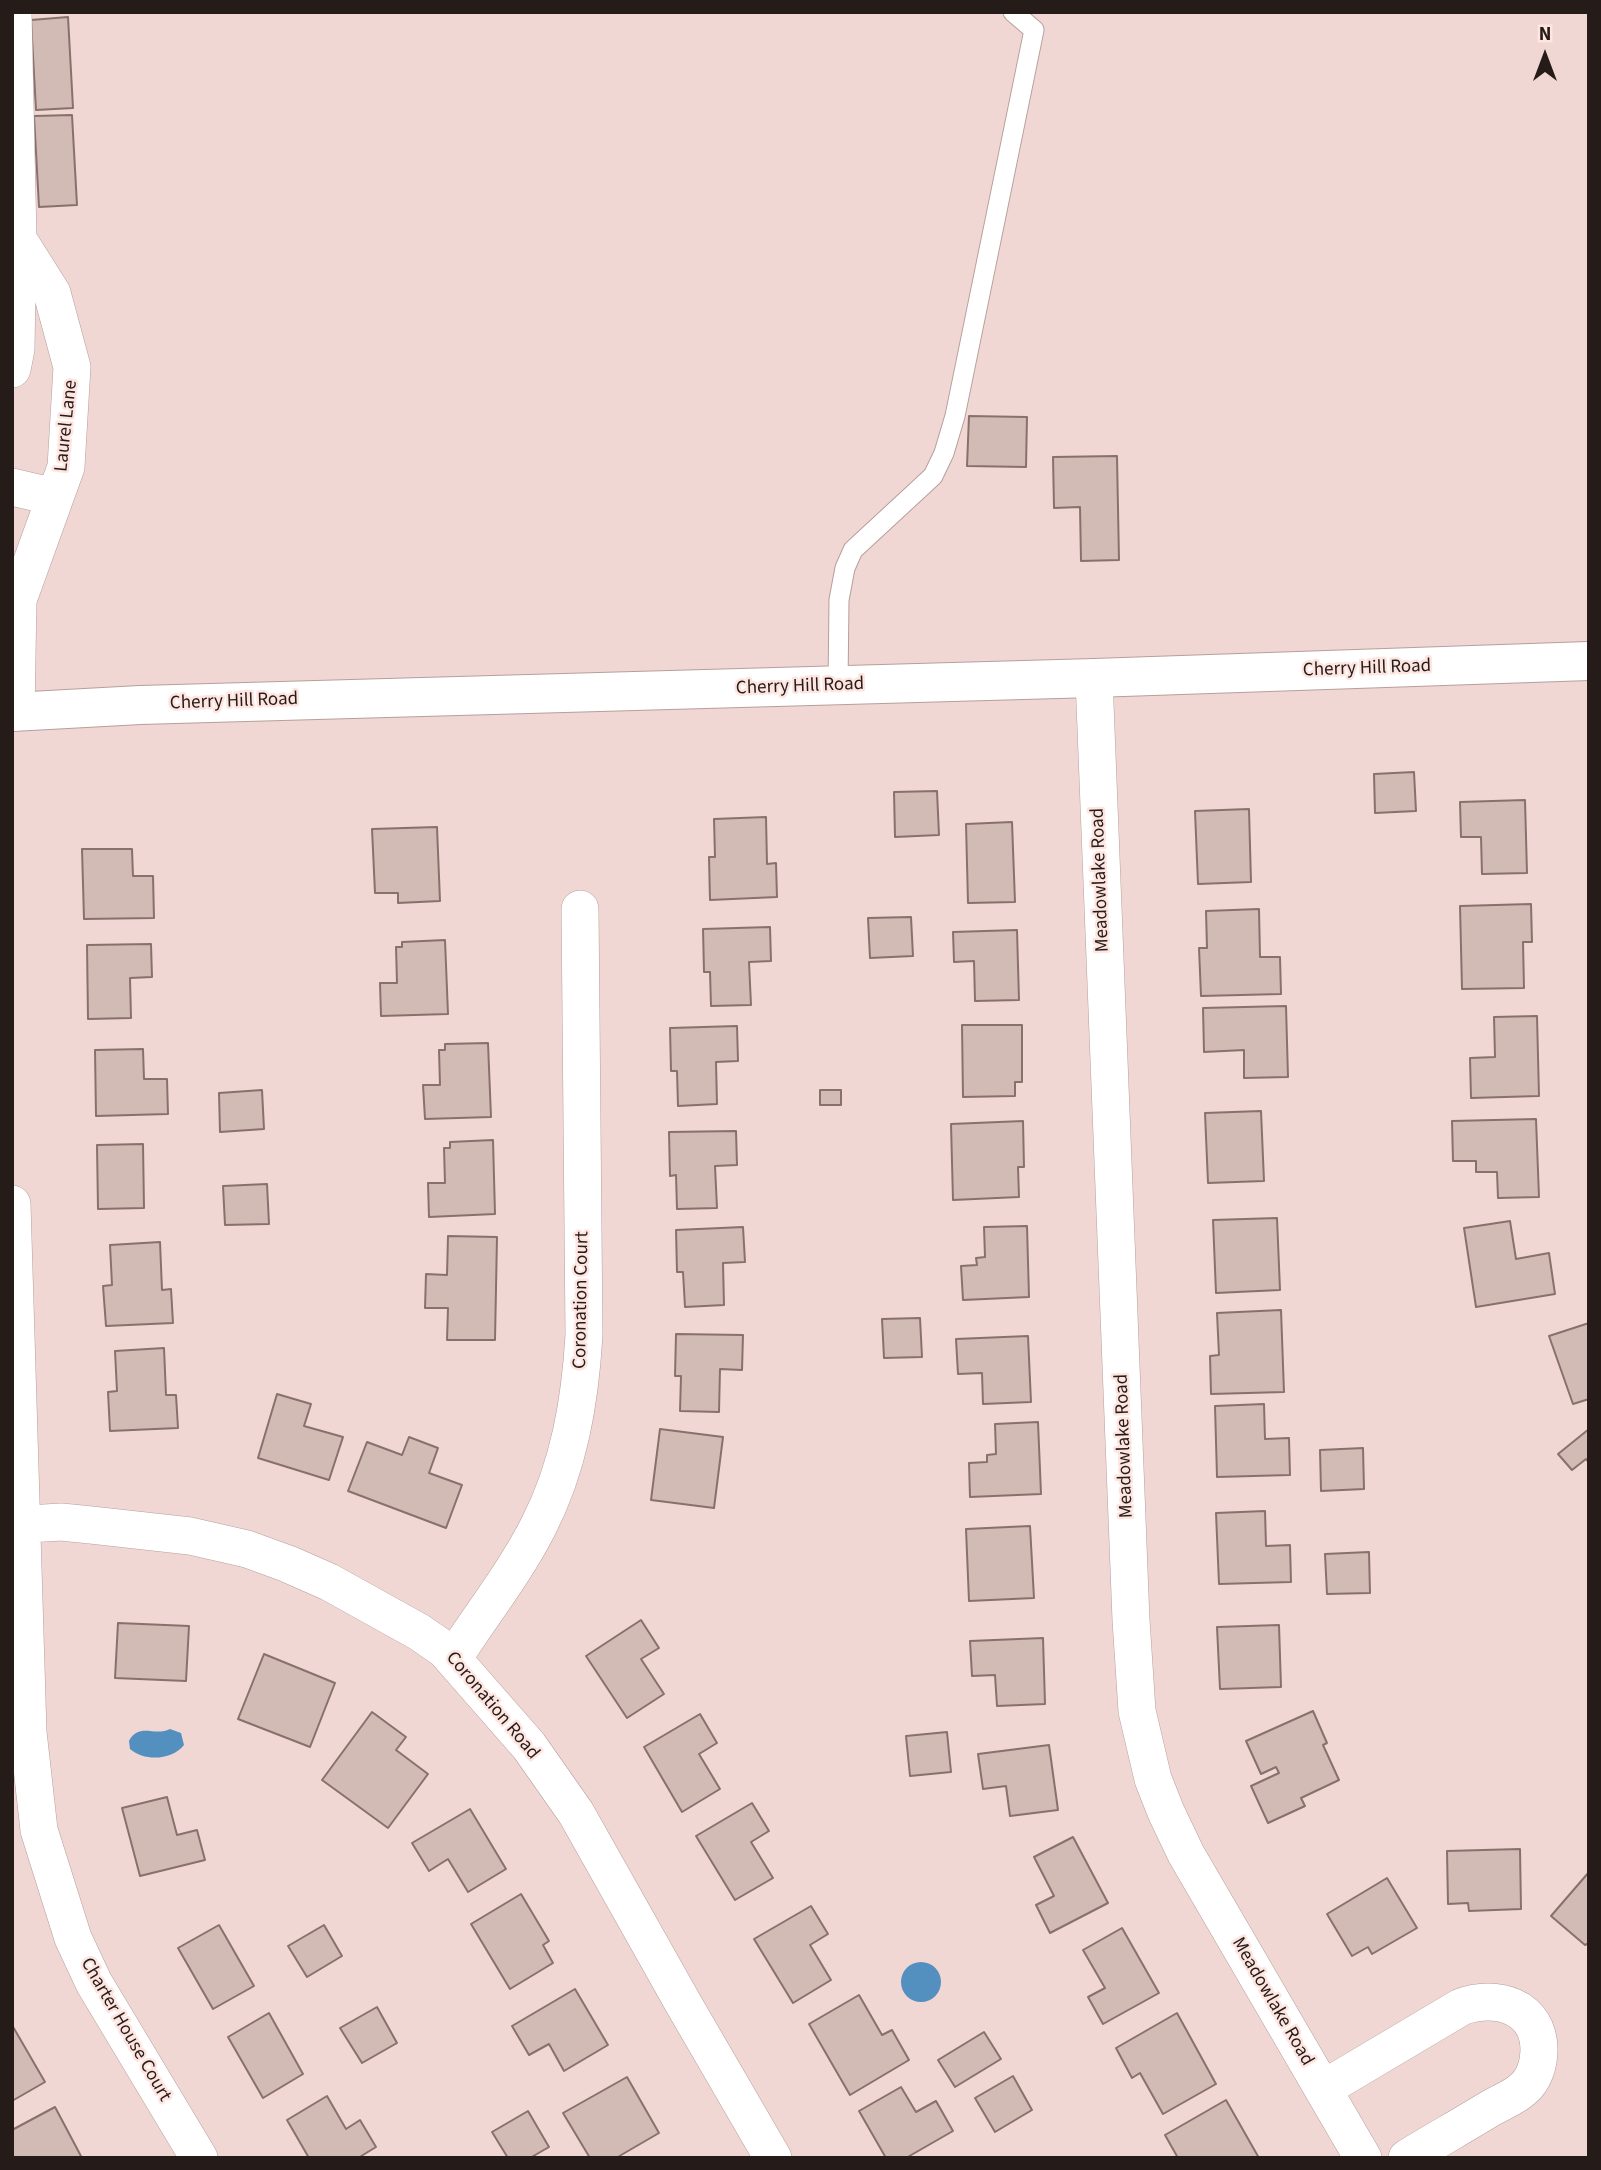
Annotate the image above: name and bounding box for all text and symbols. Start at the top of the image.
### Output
north arrow [1510,21,1580,91]
text: N [1539,21,1551,48]
street label: Laurel Lane [51,379,83,473]
street label: Cherry Hill Road [1303,655,1431,683]
street label: Cherry Hill Road [736,673,864,701]
street label: Cherry Hill Road [170,688,298,716]
street label: Meadowlake Road [1087,807,1115,953]
street label: Coronation Court [569,1231,595,1369]
street label: Meadowlake Road [1111,1373,1139,1519]
street label: Coronation Road [440,1647,544,1765]
street label: Meadowlake Road [1226,1934,1318,2070]
street label: Charter House Court [75,1954,175,2106]

